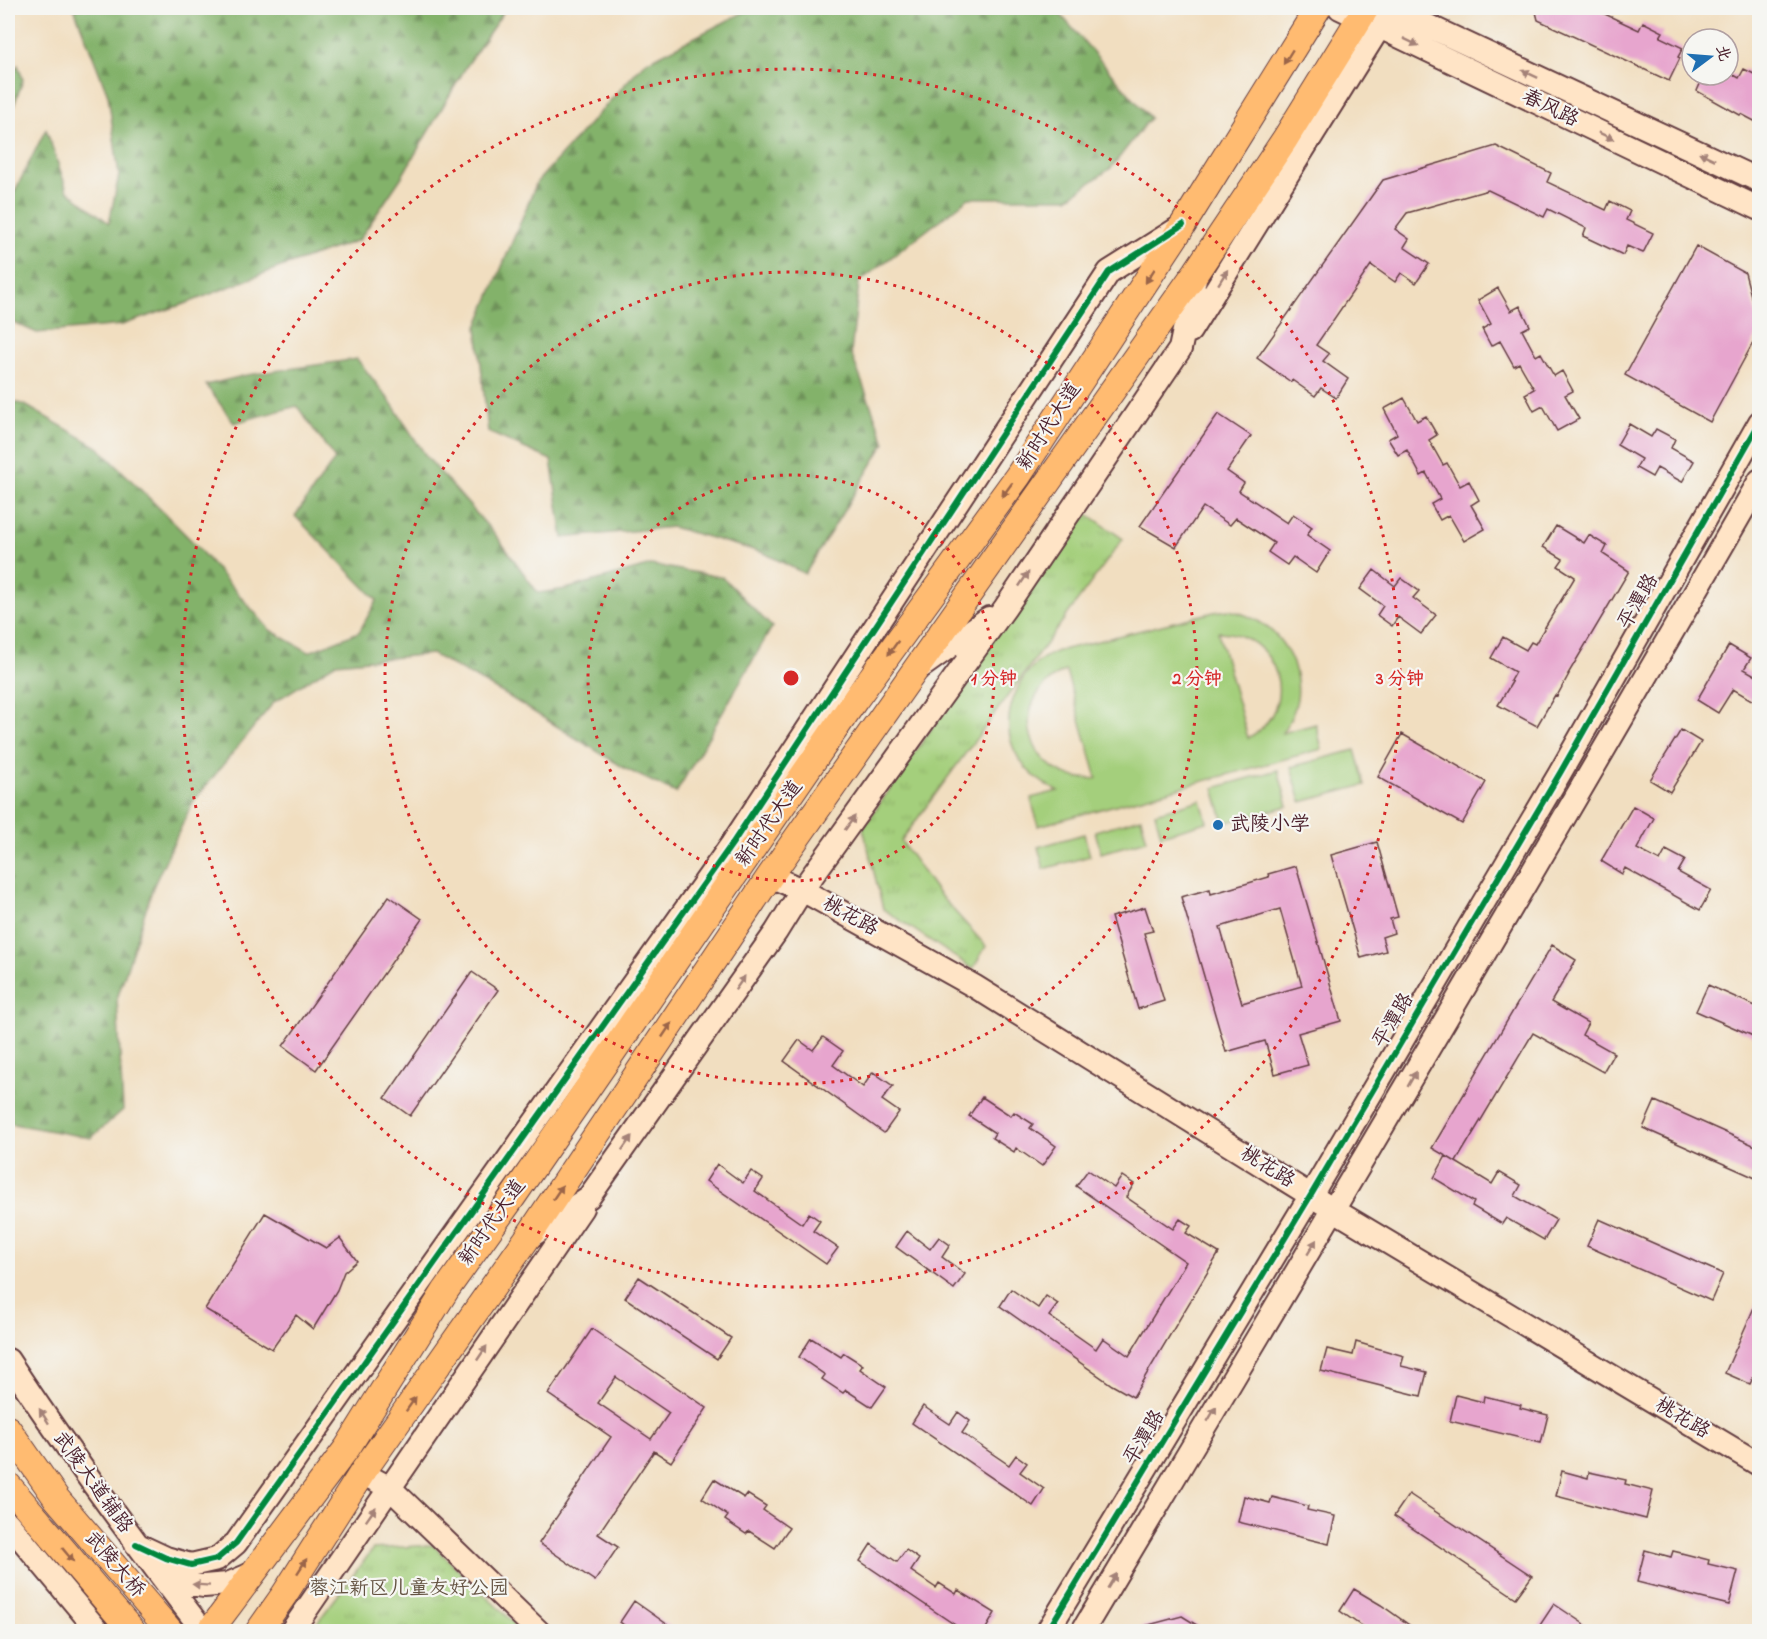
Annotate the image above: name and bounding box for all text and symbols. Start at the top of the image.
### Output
north arrow [1680,27,1740,87]
one-way arrow [1403,38,1420,47]
text: 北 [1709,42,1736,64]
one-way arrow [1282,49,1293,65]
one-way arrow [1522,69,1539,78]
street label: 春风路 [1517,83,1584,136]
one-way arrow [1598,131,1615,140]
one-way arrow [1698,152,1715,161]
one-way arrow [1144,267,1156,283]
one-way arrow [1218,269,1229,285]
street label: 新时代大道 [1011,377,1089,477]
one-way arrow [1001,482,1013,498]
street label: 平潭路 [1611,568,1667,635]
one-way arrow [1018,571,1030,587]
one-way arrow [887,640,899,655]
text: 1 分钟 [971,667,1017,693]
text: 2 分钟 [1171,667,1222,693]
text: 3 分钟 [1375,667,1424,693]
centre of rings [781,668,801,688]
street label: 新时代大道 [729,775,811,873]
place label: 武陵小学 [1230,811,1310,840]
one-way arrow [844,815,856,831]
marker: 武陵小学 [1211,818,1225,832]
street label: 桃花路 [817,890,884,945]
one-way arrow [734,976,746,992]
street label: 平潭路 [1366,987,1422,1054]
one-way arrow [661,1022,672,1038]
one-way arrow [1406,1071,1417,1087]
one-way arrow [621,1135,633,1151]
street label: 桃花路 [1234,1140,1301,1197]
street label: 新时代大道 [452,1174,534,1272]
one-way arrow [552,1184,563,1200]
one-way arrow [1307,1239,1318,1255]
one-way arrow [476,1346,488,1362]
street label: 桃花路 [1649,1391,1716,1447]
one-way arrow [405,1396,417,1412]
street label: 平潭路 [1117,1404,1173,1471]
one-way arrow [1207,1406,1218,1422]
one-way arrow [39,1408,50,1424]
street label: 武陵大道辅路 [45,1426,140,1541]
one-way arrow [366,1506,377,1523]
street label: 武陵大桥 [77,1525,151,1605]
one-way arrow [61,1547,74,1562]
one-way arrow [297,1558,308,1574]
one-way arrow [1107,1573,1118,1589]
park label: 蓉江新区儿童友好公园 [309,1575,509,1604]
one-way arrow [191,1580,210,1589]

